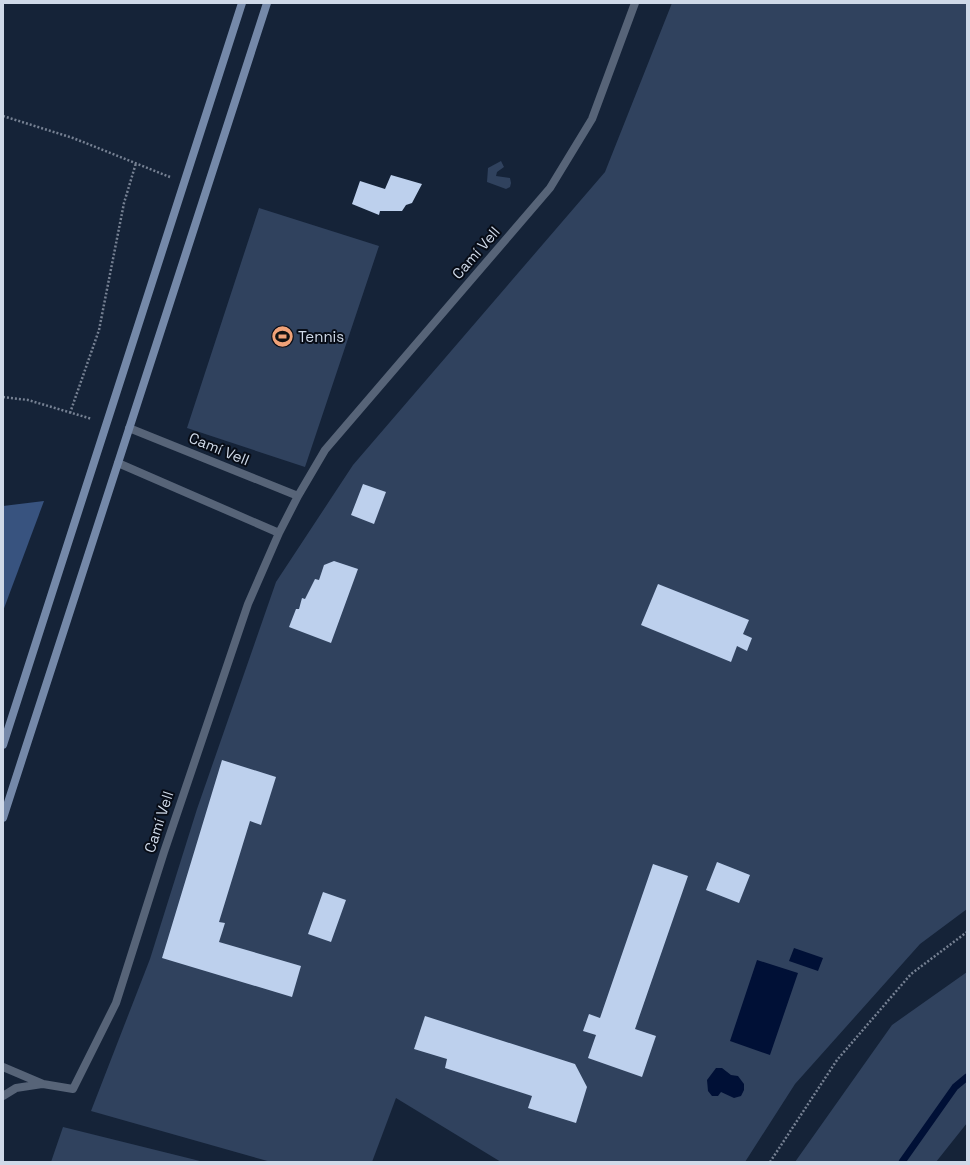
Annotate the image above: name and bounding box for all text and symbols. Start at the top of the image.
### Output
street label: Camí Vell [448,222,504,283]
sports icon: Tennis [270,324,296,350]
place label: Tennis [298,327,344,346]
street label: Camí Vell [186,428,252,469]
street label: Camí Vell [140,789,177,855]

